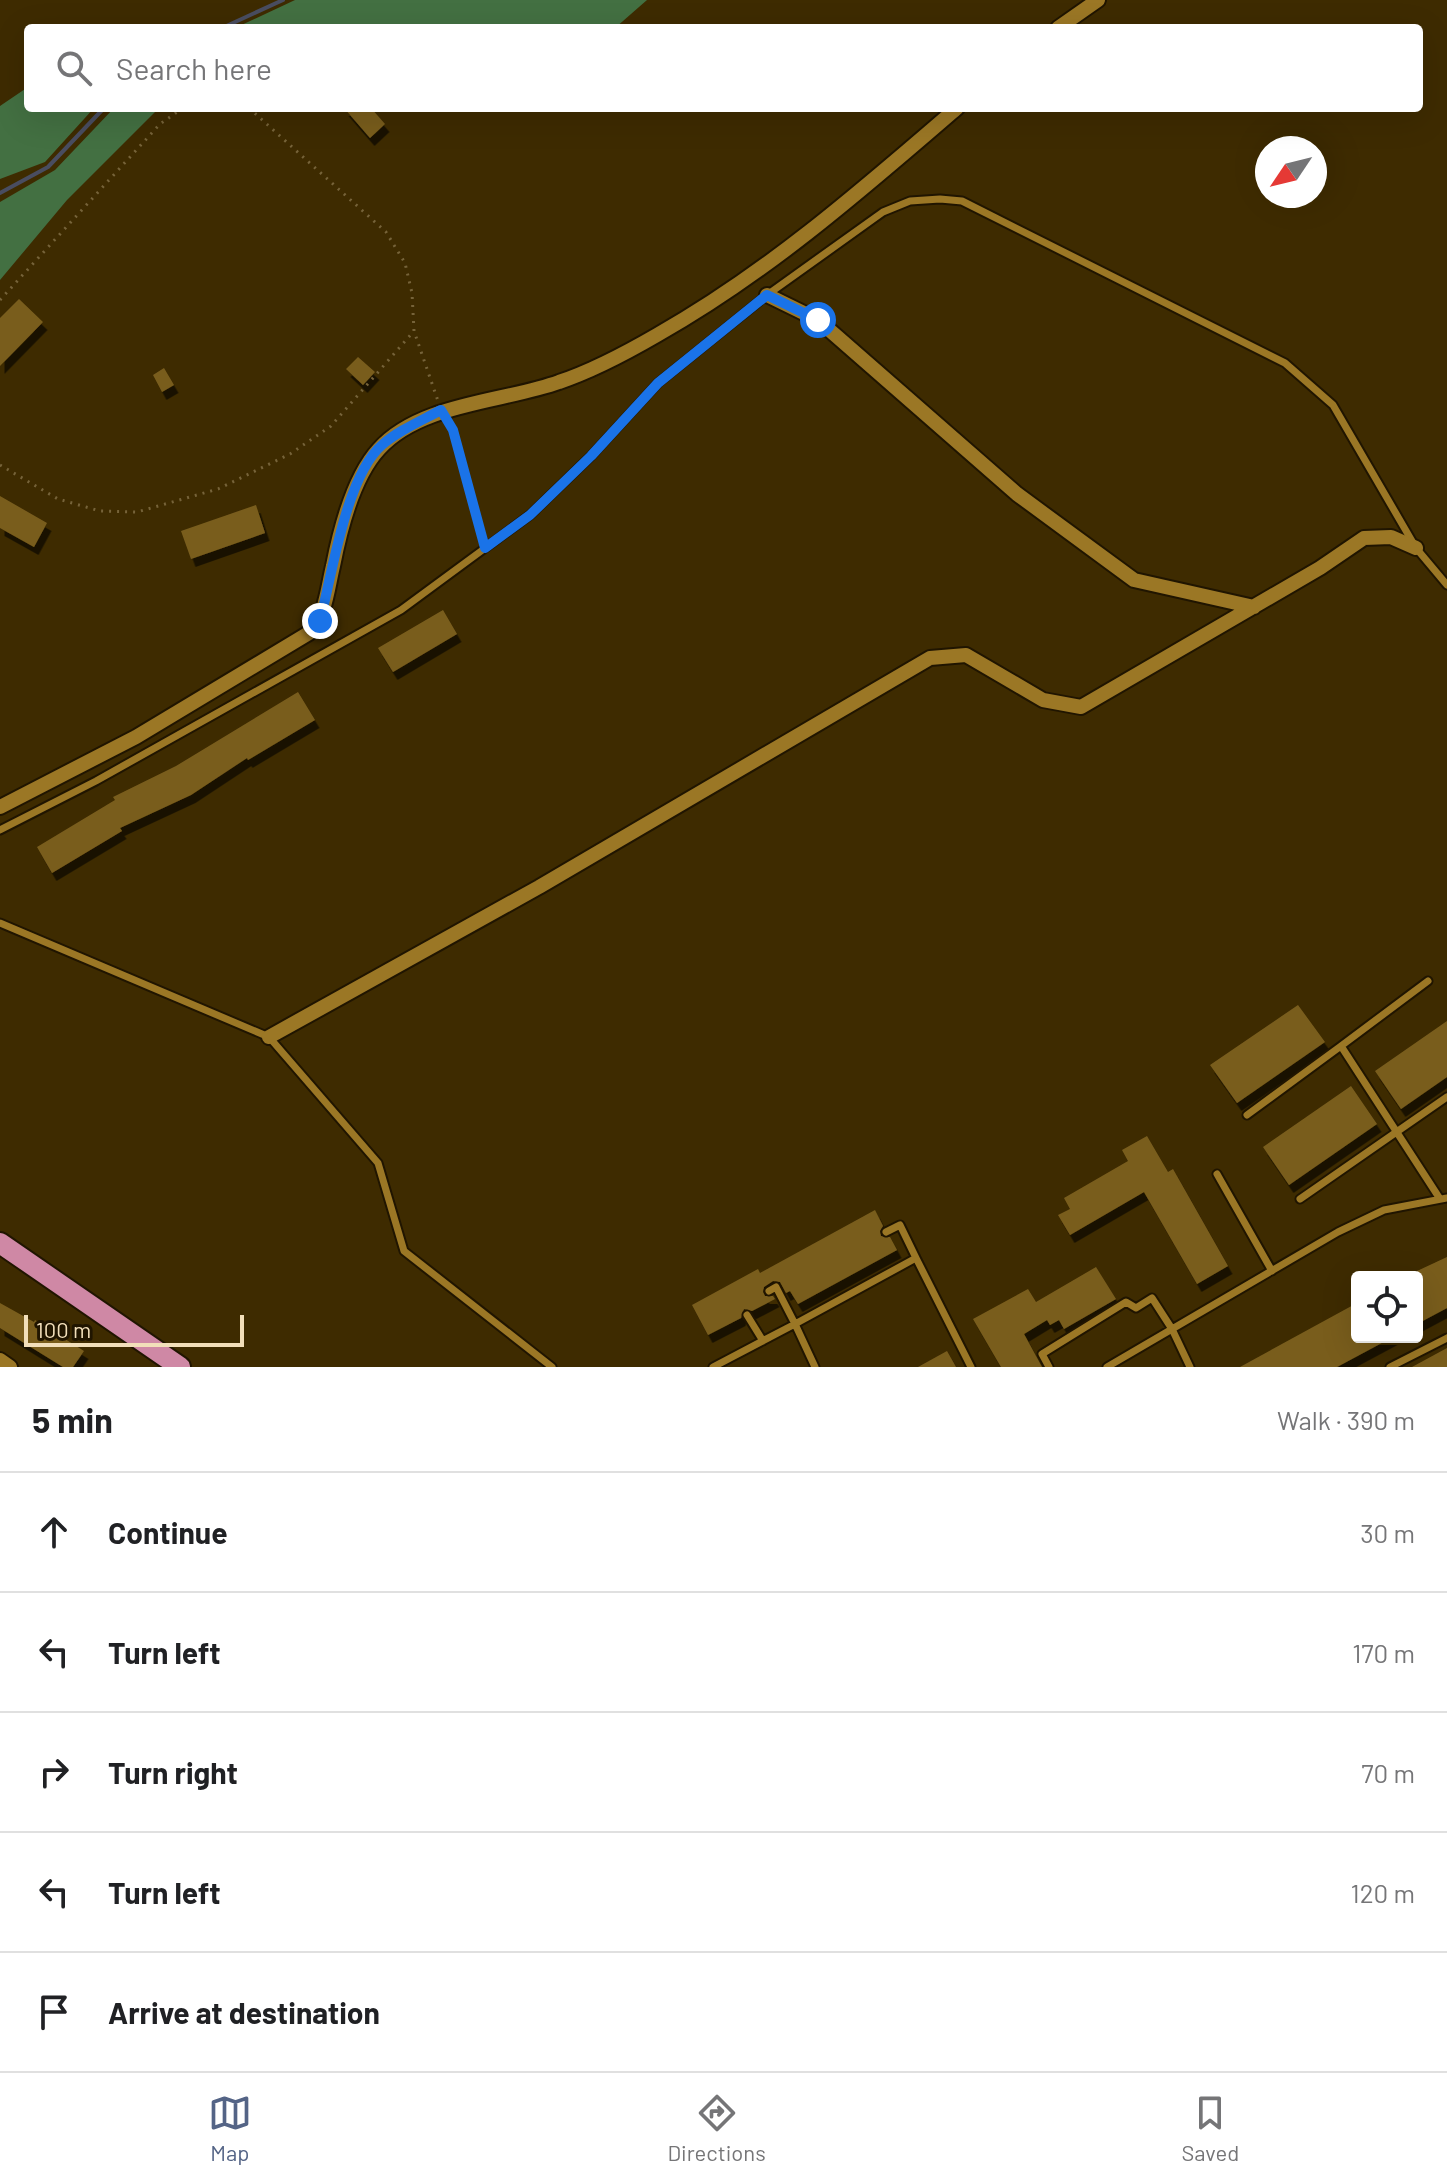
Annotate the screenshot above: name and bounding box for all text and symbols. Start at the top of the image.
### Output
search box [24,24,1423,112]
icon: search [52,46,96,90]
text: Search here [116,50,272,86]
north arrow [1255,136,1327,208]
route start [800,302,836,338]
route end [302,603,338,639]
map controls [1351,1271,1423,1343]
button: locate [1351,1271,1423,1343]
scale bar [24,1311,244,1347]
text: 100 m [36,1316,91,1342]
text: 5 min [32,1399,113,1440]
text: Walk · 390 m [1277,1404,1415,1435]
icon: ahead [32,1510,76,1554]
text: Continue [108,1514,228,1550]
text: 30 m [1360,1517,1415,1548]
icon: left [32,1630,76,1674]
text: Turn left [108,1634,221,1670]
text: 170 m [1352,1637,1415,1668]
icon: right [32,1750,76,1794]
text: Turn right [108,1754,238,1790]
text: 70 m [1361,1757,1415,1788]
icon: left [32,1870,76,1914]
text: Turn left [108,1874,221,1910]
text: 120 m [1351,1877,1415,1908]
icon: arrive [32,1990,76,2034]
text: Arrive at destination [108,1994,380,2030]
tab: Map [208,2091,252,2165]
tab: Directions [667,2091,766,2165]
tab: Saved [1181,2091,1239,2165]

